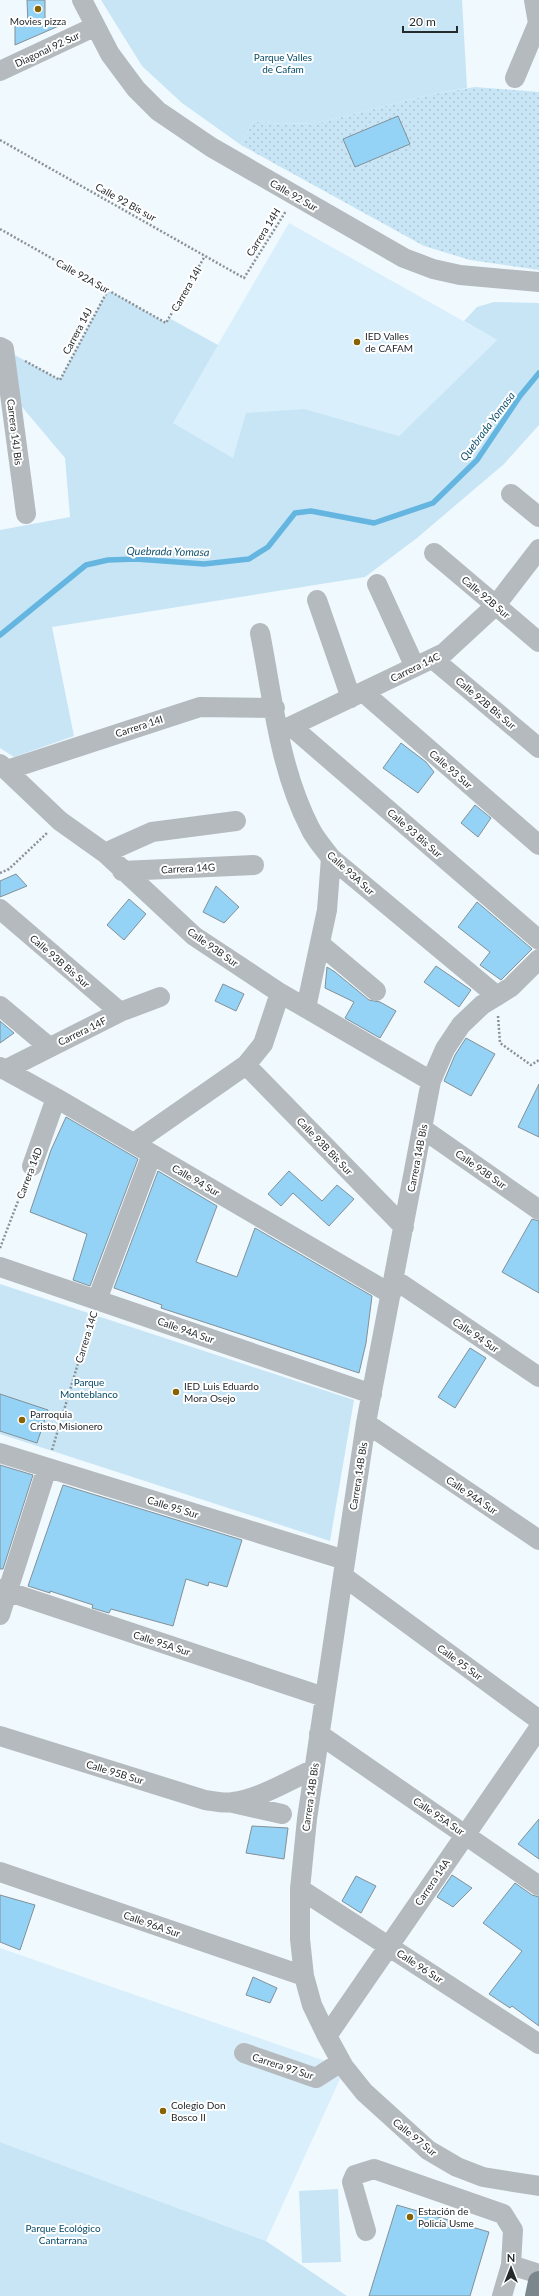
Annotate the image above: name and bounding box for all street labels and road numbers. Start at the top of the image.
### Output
street label: Diagonal 92 Sur [13,29,82,69]
street label: Calle 92 Sur [268,177,320,214]
street label: Calle 92 Bis sur [94,180,159,224]
street label: Carrera 14H [244,206,282,258]
street label: Calle 92A Sur [54,256,112,296]
street label: Carrera 14I [168,265,204,313]
street label: Carrera 14J [60,306,94,356]
street label: Carrera 14J Bis [5,398,25,466]
street label: Calle 92B Sur [459,573,513,621]
street label: Carrera 14C [388,650,442,684]
street label: Calle 92B Bis Sur [453,674,519,732]
street label: Carrera 14I [114,713,164,739]
street label: Calle 93 Sur [427,747,475,791]
street label: Calle 93 Bis Sur [385,806,445,860]
street label: Calle 93A Sur [325,849,377,898]
street label: Carrera 14G [161,861,215,875]
street label: Calle 93B Sur [185,925,241,969]
street label: Calle 93B Bis Sur [28,932,93,990]
street label: Carrera 14F [56,1014,108,1048]
street label: Calle 93B Bis Sur [295,1115,356,1177]
street label: Carrera 14B Bis [405,1123,429,1193]
street label: Carrera 14D [14,1145,44,1201]
street label: Calle 93B Sur [453,1147,509,1191]
street label: Calle 94 Sur [170,1162,222,1199]
street label: Carrera 14C [72,1309,100,1364]
street label: Calle 94A Sur [156,1315,216,1345]
street label: Calle 94 Sur [451,1315,502,1355]
street label: Carrera 14B Bis [347,1441,369,1511]
street label: Calle 94A Sur [444,1473,500,1517]
street label: Calle 95 Sur [146,1494,200,1521]
street label: Calle 95A Sur [132,1628,192,1658]
street label: Calle 95 Sur [435,1642,485,1683]
street label: Calle 95B Sur [85,1758,145,1787]
street label: Carrera 14B Bis [299,1762,321,1832]
street label: Calle 95A Sur [411,1794,467,1838]
street label: Carrera 14A [412,1856,452,1908]
street label: Calle 96A Sur [122,1909,182,1939]
street label: Calle 96 Sur [395,1947,446,1986]
street label: Carrera 97 Sur [251,2050,316,2082]
street label: Calle 97 Sur [391,2116,440,2159]

